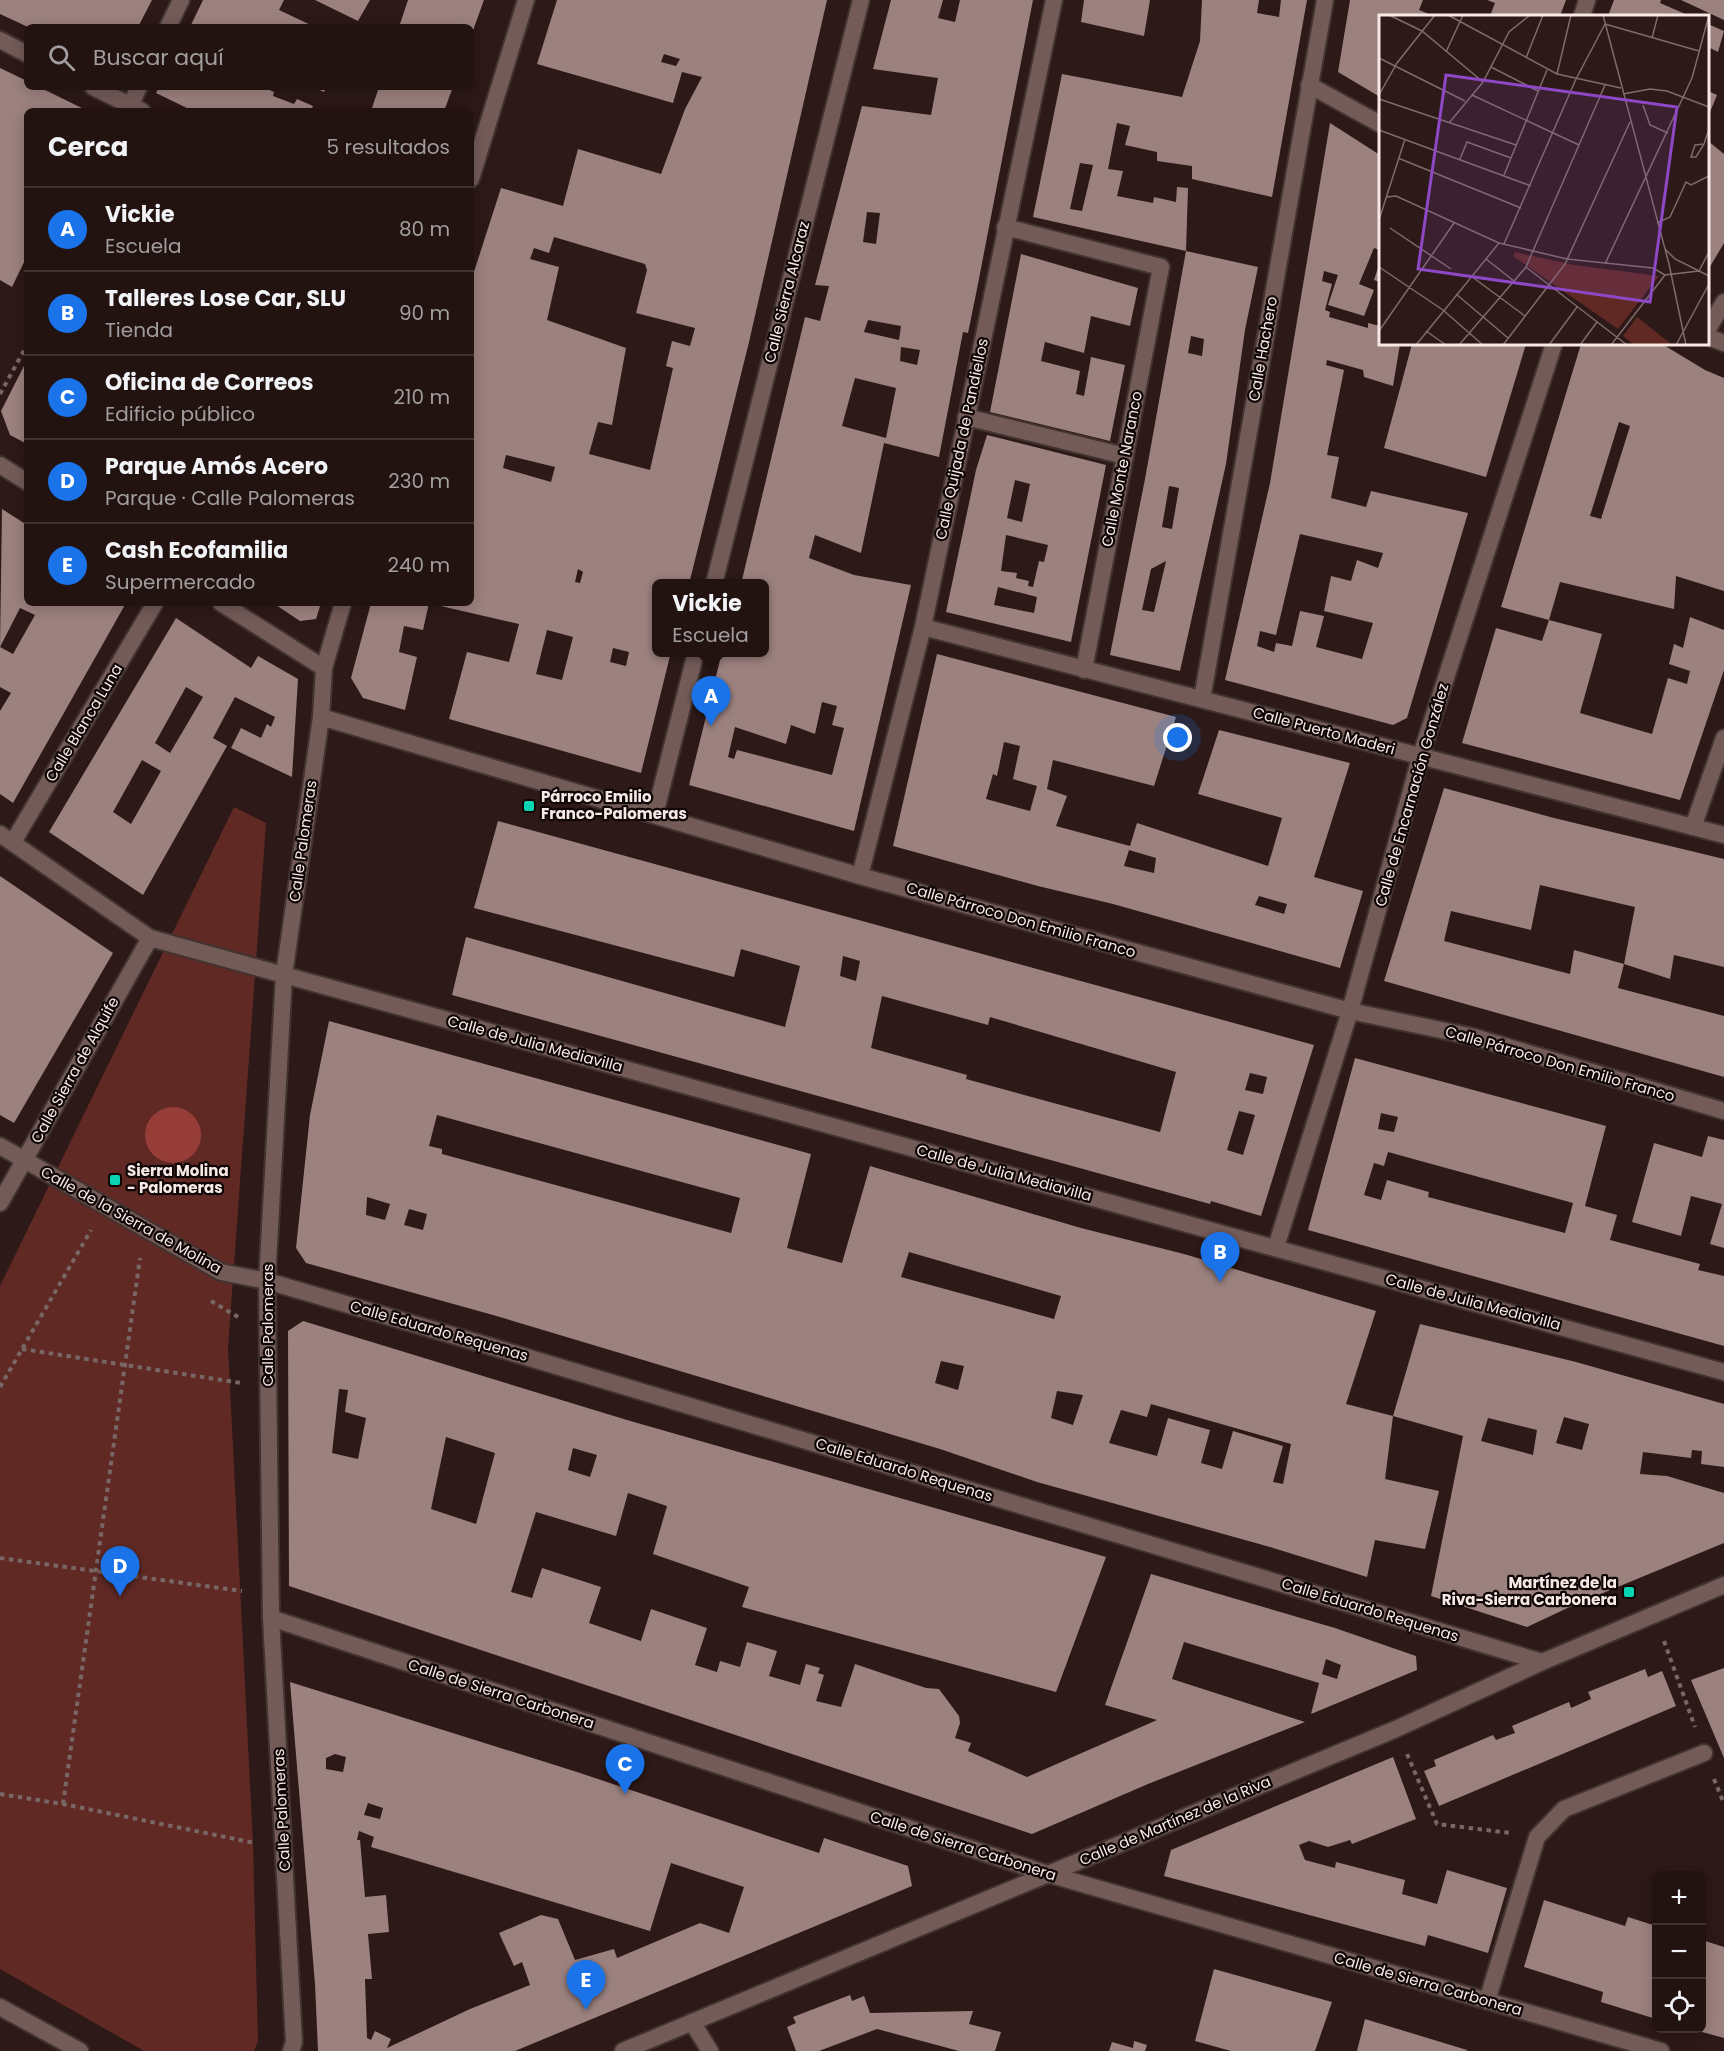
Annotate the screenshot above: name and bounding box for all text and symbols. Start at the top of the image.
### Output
inset map [1379,15,1709,345]
search box [24,24,474,90]
icon: search [45,41,78,74]
text: Buscar aquí [93,42,224,73]
text: Cerca [48,129,128,165]
text: 5 resultados [327,133,450,161]
text: Vickie [105,199,175,230]
text: A [60,215,75,243]
text: 80 m [399,215,450,243]
street label: Calle Sierra Alcaraz [759,219,814,365]
text: Escuela [105,232,181,260]
text: Talleres Lose Car, SLU [105,283,346,314]
street label: Calle Hachero [1243,295,1282,403]
text: B [61,299,74,327]
text: 90 m [399,299,450,327]
text: Tienda [105,316,173,344]
street label: Calle Quijada de Pandiellos [930,336,993,542]
text: Oficina de Correos [105,367,314,398]
text: C [60,383,75,411]
text: 210 m [394,383,450,411]
street label: Calle Monte Naranco [1096,389,1147,548]
text: Edificio público [105,400,255,428]
text: Parque Amós Acero [105,451,328,482]
text: D [60,467,75,495]
text: 230 m [388,467,450,495]
text: Parque · Calle Palomeras [105,484,355,512]
text: Cash Ecofamilia [105,535,288,566]
text: E [62,551,73,579]
text: 240 m [387,551,450,579]
text: Supermercado [105,568,255,596]
popup [652,579,769,657]
text: Vickie [672,588,742,619]
text: Escuela [672,621,749,649]
street label: Calle Blanca Luna [40,660,127,786]
pin: A [692,676,730,726]
street label: Calle de Encarnación González [1370,681,1454,909]
street label: Calle Puerto Maderi [1251,701,1398,760]
your location [1163,723,1192,752]
street label: Calle Palomeras [284,778,321,903]
place label: Párroco Emilio Franco-Palomeras [541,786,687,824]
marker: Párroco Emilio Franco-Palomeras [522,799,536,813]
street label: Calle Párroco Don Emilio Franco [904,877,1138,962]
street label: Calle Sierra de Alquife [26,993,124,1147]
street label: Calle de Julia Mediavilla [445,1010,625,1077]
street label: Calle Párroco Don Emilio Franco [1443,1021,1677,1106]
street label: Calle de Julia Mediavilla [914,1139,1094,1206]
place label: Sierra Molina - Palomeras [127,1160,229,1198]
street label: Calle de la Sierra de Molina [37,1161,226,1278]
marker: Sierra Molina - Palomeras [108,1173,122,1187]
pin: B [1200,1232,1240,1282]
street label: Calle Palomeras [257,1263,278,1386]
street label: Calle de Julia Mediavilla [1383,1268,1563,1335]
street label: Calle Eduardo Requenas [348,1295,531,1366]
street label: Calle Eduardo Requenas [813,1433,996,1507]
pin: D [100,1546,140,1596]
place label: Martínez de la Riva-Sierra Carbonera [1442,1572,1617,1610]
street label: Calle Eduardo Requenas [1279,1573,1462,1647]
marker: Martínez de la Riva-Sierra Carbonera [1622,1585,1636,1599]
street label: Calle de Sierra Carbonera [405,1653,597,1734]
pin: C [606,1744,644,1794]
street label: Calle Palomeras [268,1748,295,1872]
street label: Calle de Martínez de la Riva [1076,1771,1274,1870]
street label: Calle de Sierra Carbonera [867,1805,1059,1886]
map controls [1652,1871,1706,2033]
button: + [1652,1871,1706,1925]
button: − [1652,1925,1706,1979]
street label: Calle de Sierra Carbonera [1332,1947,1525,2020]
pin: E [566,1960,606,2010]
button: locate [1652,1979,1706,2033]

